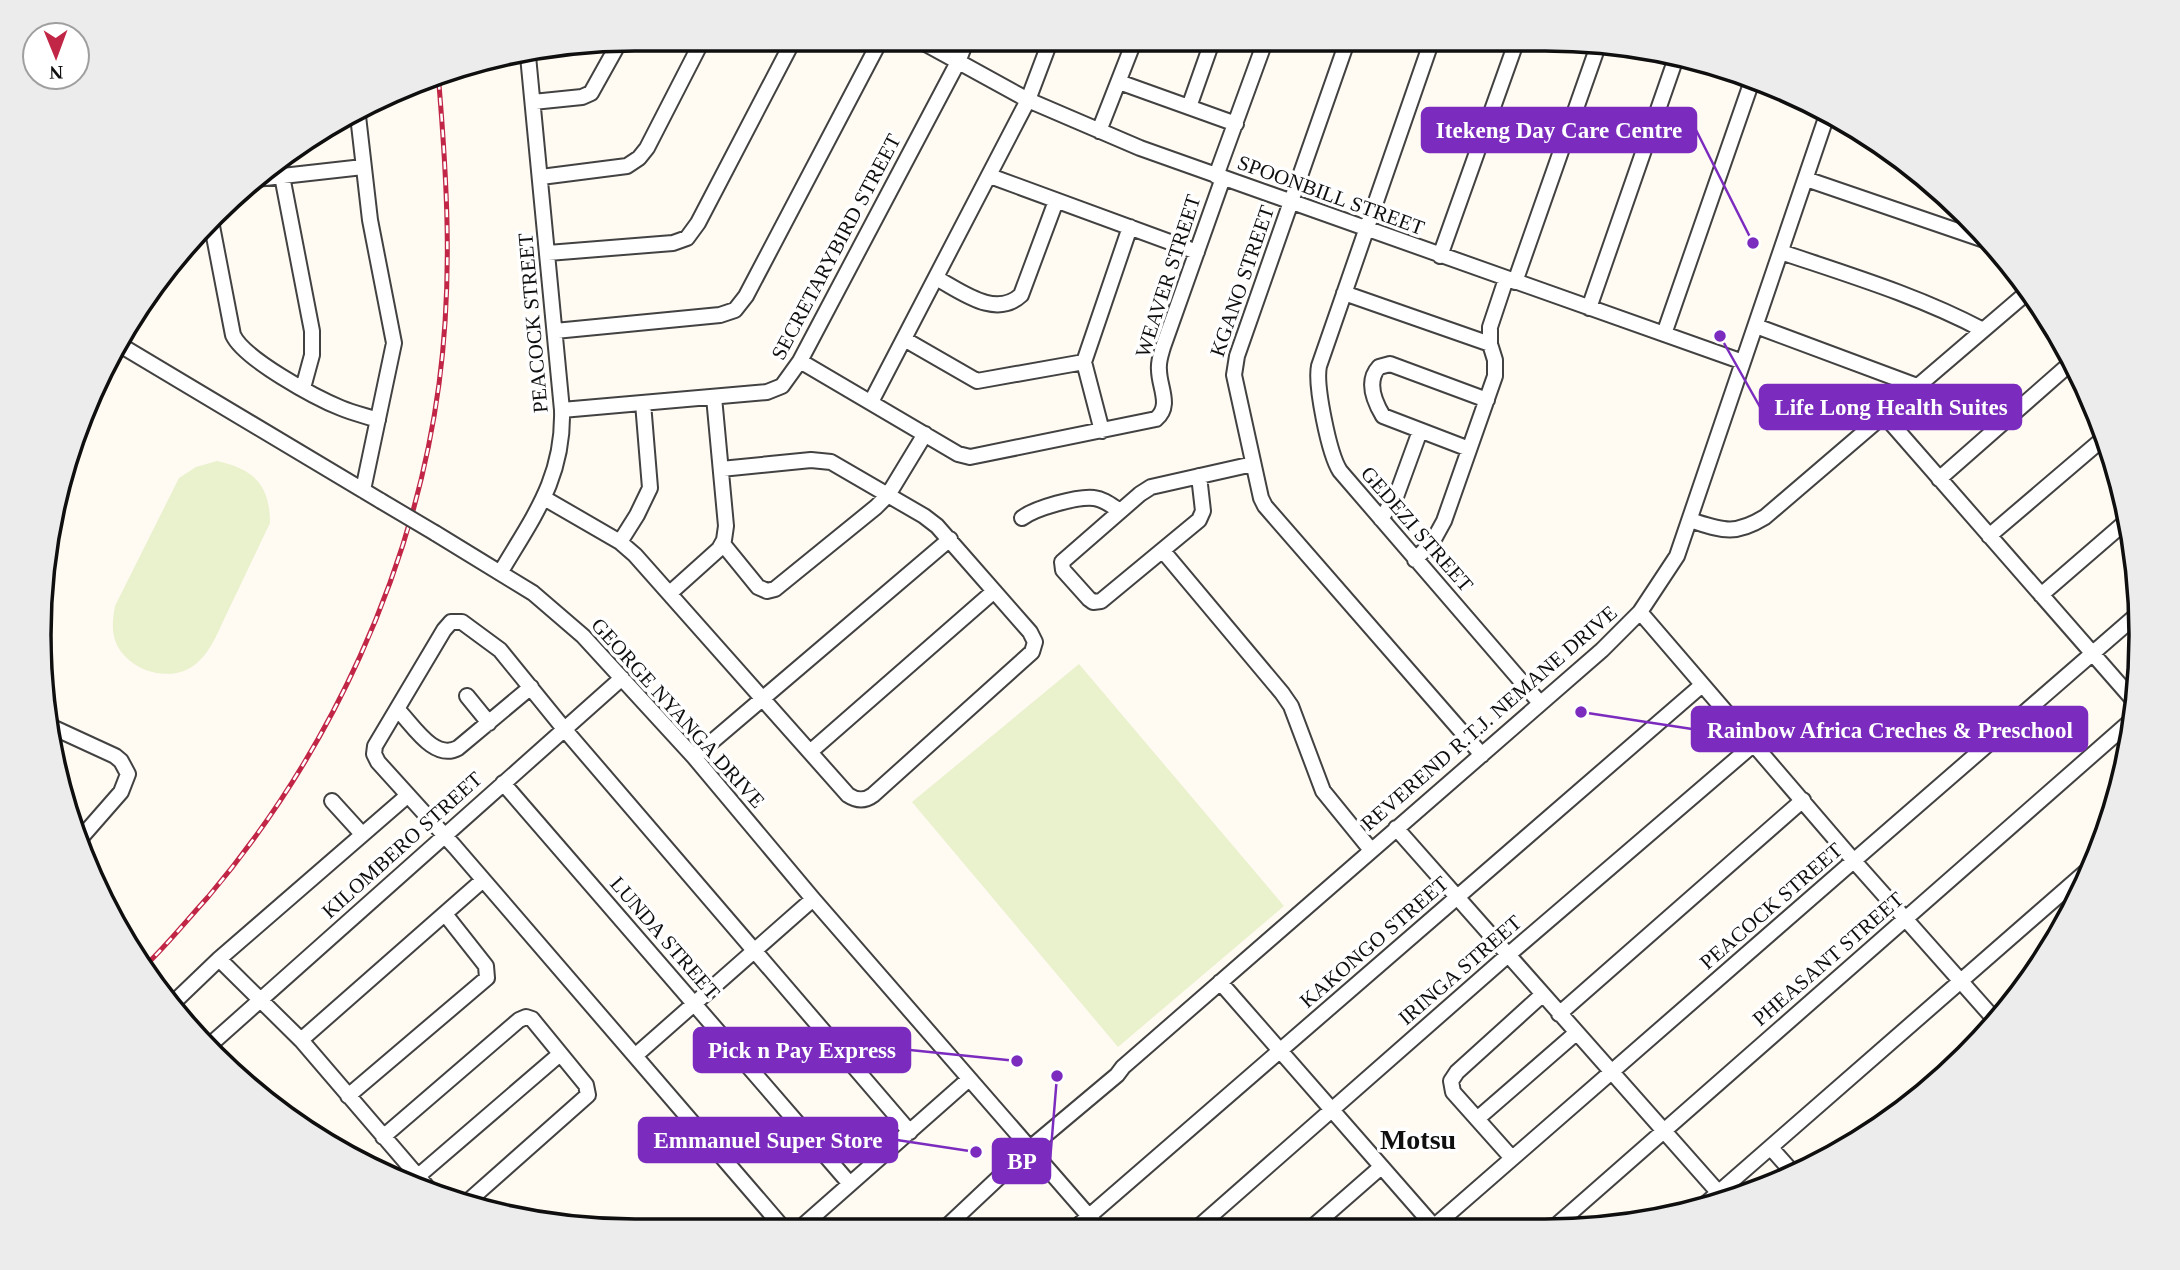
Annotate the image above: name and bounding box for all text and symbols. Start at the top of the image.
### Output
north arrow [21,21,91,91]
text: N [49,62,63,83]
callout: Itekeng Day Care Centre [1422,108,1696,152]
text: Itekeng Day Care Centre [1436,118,1682,143]
street label: SECRETARYBIRD STREET [766,130,906,364]
street label: SPOONBILL STREET [1234,150,1428,240]
street label: WEAVER STREET [1130,192,1206,360]
street label: KGANO STREET [1205,202,1279,360]
street label: PEACOCK STREET [513,232,553,414]
callout: Life Long Health Suites [1760,385,2021,429]
text: Life Long Health Suites [1774,395,2008,420]
street label: GEDEZI STREET [1356,461,1478,597]
street label: REVEREND R.T.J. NEMANE DRIVE [1356,600,1622,836]
street label: GEORGE NYANGA DRIVE [586,613,770,813]
callout: Rainbow Africa Creches & Preschool [1692,707,2087,751]
text: Rainbow Africa Creches & Preschool [1707,718,2073,743]
street label: KILOMBERO STREET [317,767,487,923]
street label: PEACOCK STREET [1695,838,1847,974]
street label: KAKONGO STREET [1295,871,1453,1013]
street label: LUNDA STREET [605,872,725,1004]
street label: PHEASANT STREET [1748,887,1908,1031]
street label: IRINGA STREET [1394,910,1526,1030]
callout: Pick n Pay Express [694,1028,910,1072]
text: Pick n Pay Express [708,1038,896,1063]
callout: Emmanuel Super Store [639,1118,897,1162]
district label: Motsu [1380,1124,1456,1155]
text: Emmanuel Super Store [653,1128,883,1153]
callout: BP [993,1139,1050,1183]
text: BP [1007,1149,1037,1174]

